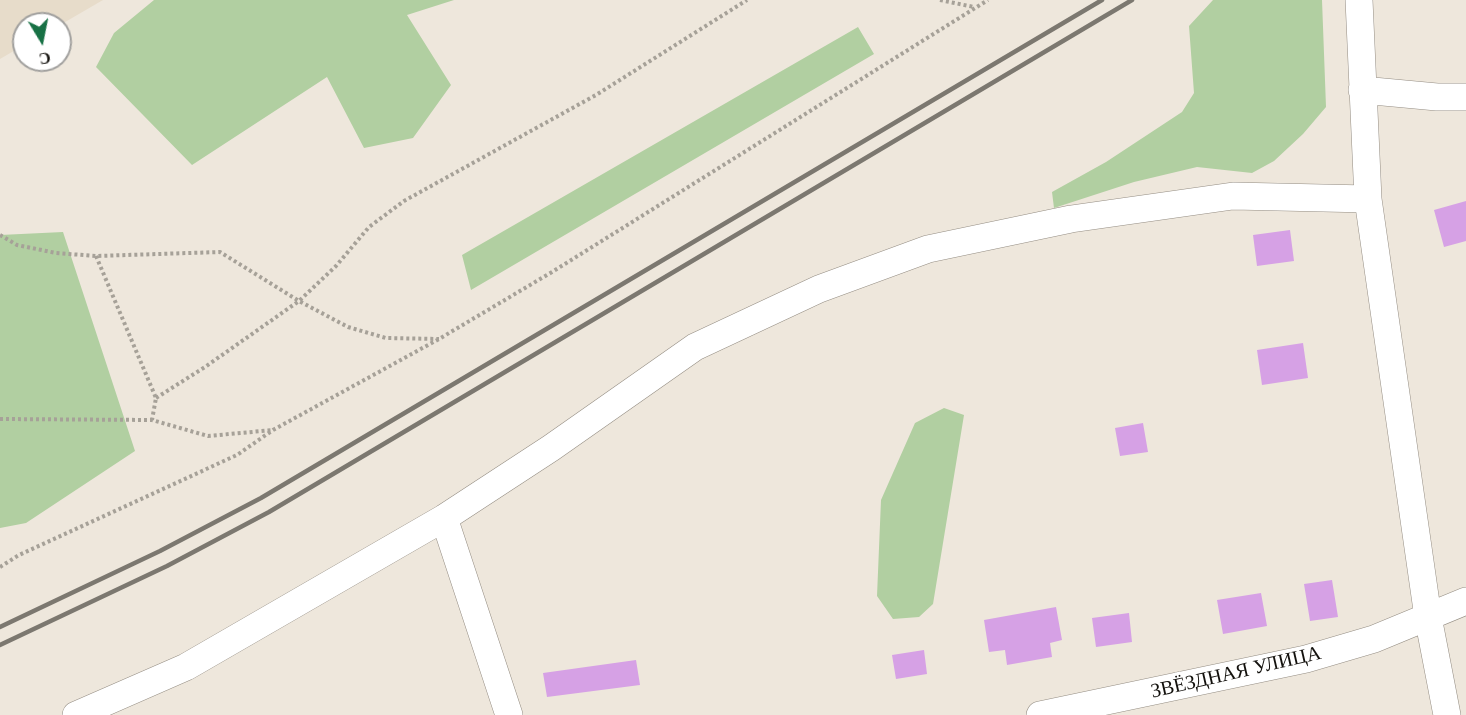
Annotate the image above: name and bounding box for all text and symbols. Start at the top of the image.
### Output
north arrow [12,12,72,72]
text: С [38,49,52,68]
street label: ЗВЁЗДНАЯ УЛИЦА [1149,642,1323,704]

